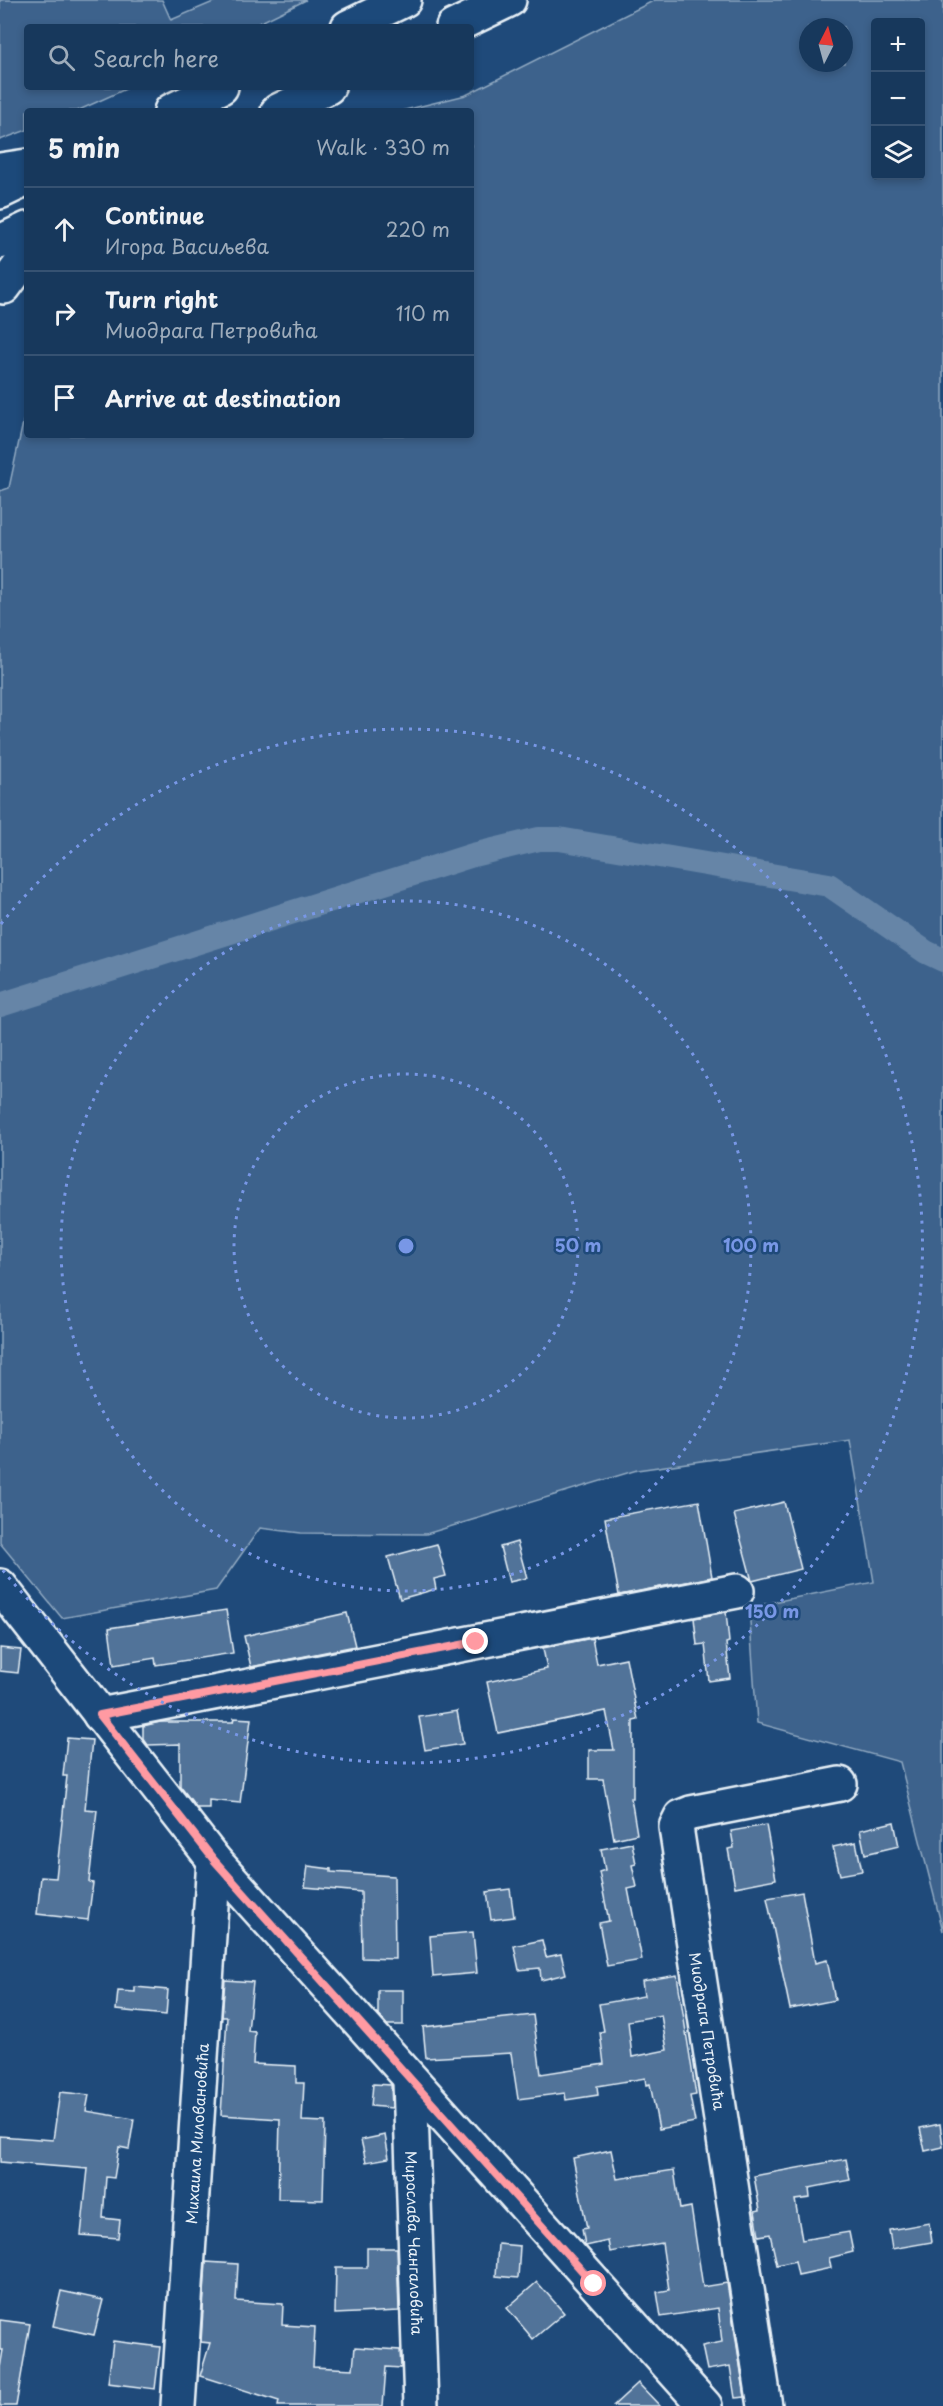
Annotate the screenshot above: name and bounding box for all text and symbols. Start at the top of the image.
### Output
north arrow [799,18,853,72]
map controls [871,18,925,180]
button: + [871,18,925,72]
search box [24,24,474,90]
icon: search [45,41,78,74]
text: Search here [93,41,219,74]
button: − [871,72,925,126]
button: layers [871,126,925,180]
text: 5 min [48,128,120,167]
text: Walk · 330 m [316,132,450,162]
text: Continue [105,198,204,231]
icon: ahead [48,213,81,246]
text: 220 m [386,214,450,244]
text: Игора Васиљева [105,231,269,261]
text: Turn right [105,282,218,315]
icon: right [48,297,81,330]
text: 110 m [396,298,450,328]
text: Миодрага Петровића [105,315,318,345]
icon: arrive [48,381,81,414]
text: Arrive at destination [105,381,341,414]
text: 50 m [555,1231,601,1258]
text: 100 m [723,1231,779,1258]
centre of rings [396,1236,416,1256]
text: 150 m [745,1597,799,1624]
route end [462,1628,488,1654]
street label: Миодрага Петровића [684,1950,732,2112]
street label: Михаила Миловановића [179,2042,213,2225]
street label: Мирослава Чангаловића [401,2150,430,2336]
route start [580,2270,606,2296]

